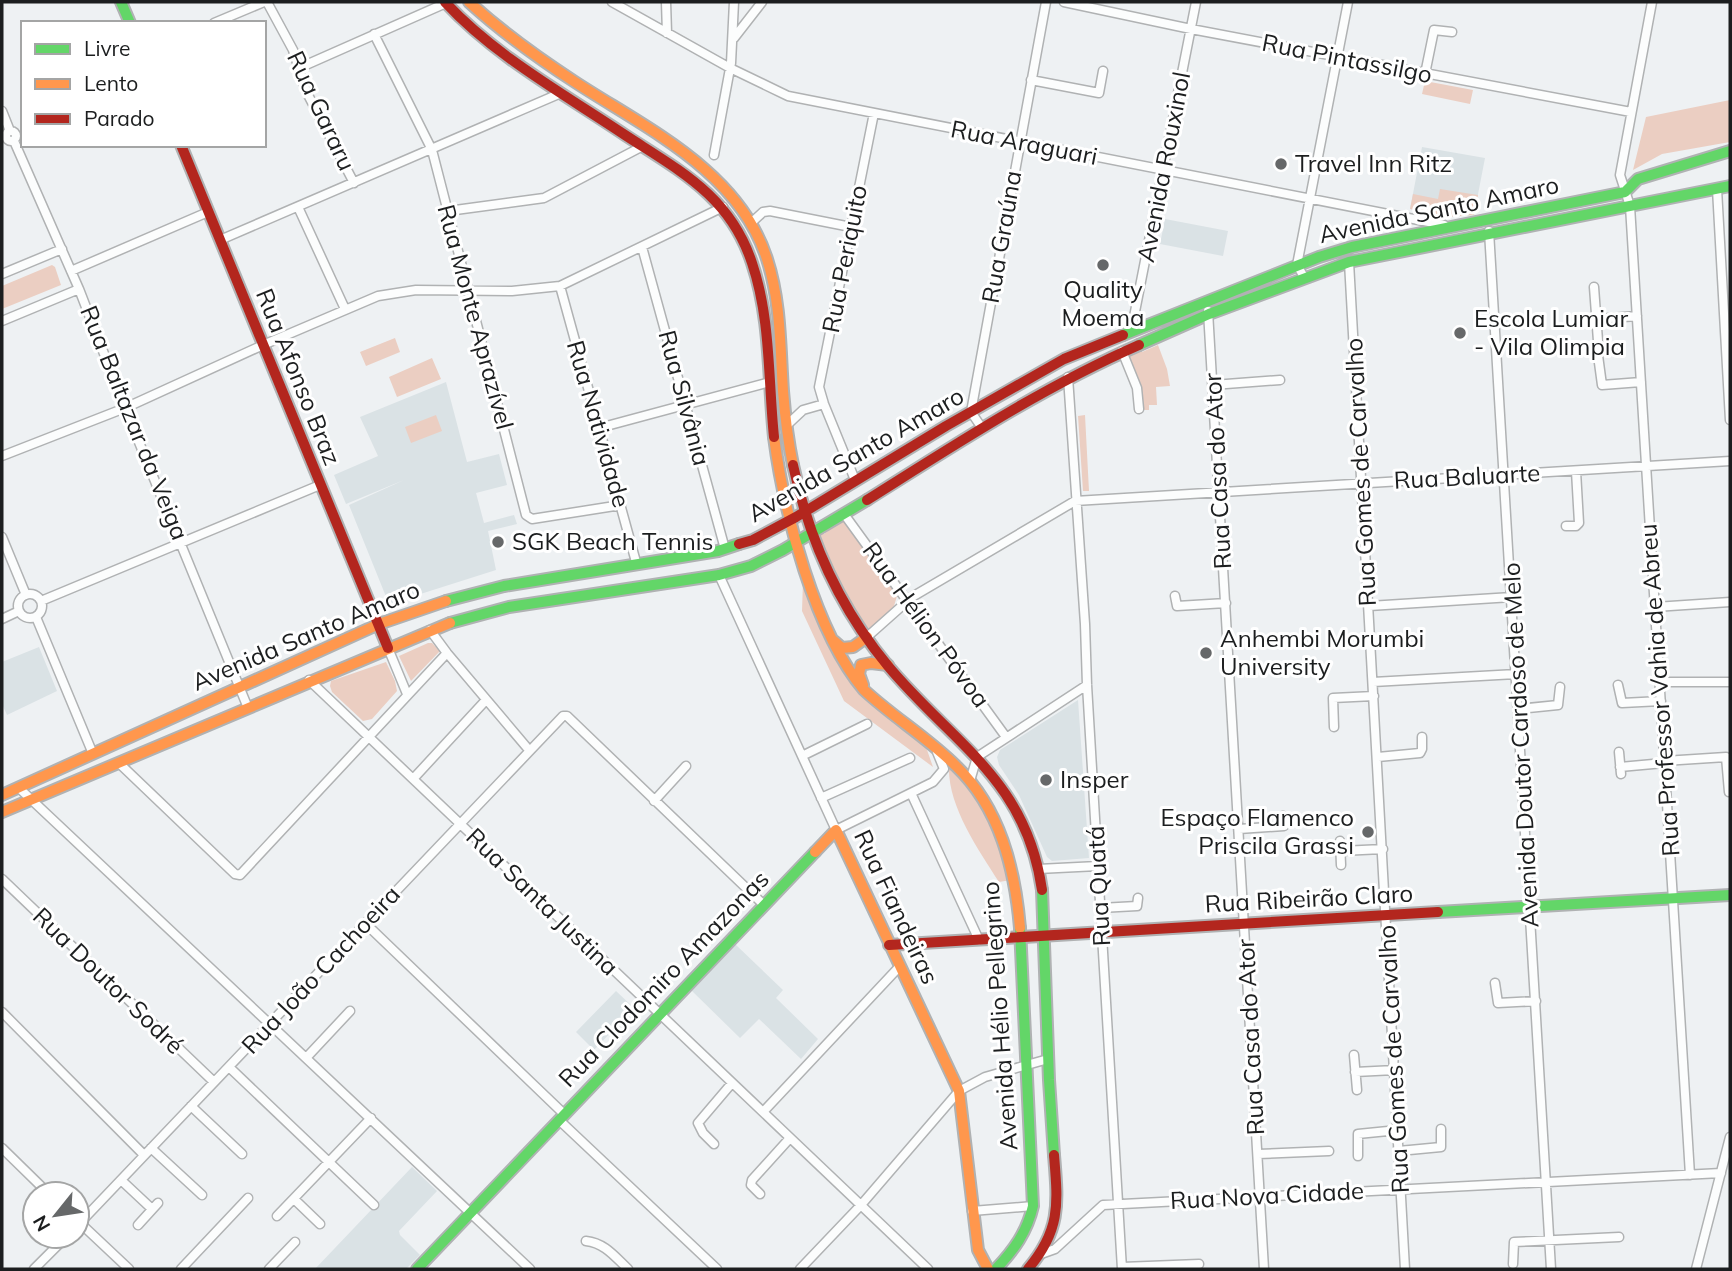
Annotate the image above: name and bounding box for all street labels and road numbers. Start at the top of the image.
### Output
street label: Rua Pintassilgo [1260,27,1435,89]
street label: Rua Gararu [281,46,363,175]
street label: Avenida Rouxinol [1130,69,1196,265]
street label: Rua Araguari [948,113,1100,171]
street label: Rua Graúna [975,168,1027,305]
street label: Avenida Santo Amaro [1316,169,1561,249]
street label: Rua Periquito [815,183,873,335]
street label: Rua Monte Aprazível [432,201,520,432]
street label: Rua Afonso Braz [250,284,348,469]
street label: Rua Baltazar da Veiga [74,301,196,544]
street label: Rua Silvânia [653,327,717,469]
street label: Rua Natividade [561,337,637,511]
street label: Rua Gomes de Carvalho [1338,337,1382,607]
street label: Rua Casa do Ator [1197,372,1237,570]
street label: Avenida Santo Amaro [742,380,969,528]
street label: Rua Baluarte [1393,457,1541,495]
street label: Rua Professor Vahia de Abreu [1632,523,1686,857]
street label: Rua Hélion Póvoa [857,536,997,713]
street label: Avenida Doutor Cardoso de Melo [1495,562,1545,928]
street label: Avenida Santo Amaro [187,574,424,697]
street label: Rua Santa Justina [460,821,625,981]
street label: Rua Fiandeiras [848,825,946,989]
street label: Rua Quatá [1080,825,1116,947]
street label: Rua Clodomiro Amazonas [552,864,775,1093]
street label: Rua Ribeirão Claro [1204,878,1414,918]
street label: Rua João Cachoeira [235,879,406,1060]
street label: Avenida Hélio Pellegrino [975,881,1023,1152]
street label: Rua Doutor Sodré [27,901,190,1060]
street label: Rua Gomes de Carvalho [1371,924,1415,1194]
street label: Rua Casa do Ator [1230,938,1270,1136]
street label: Rua Nova Cidade [1169,1175,1365,1215]

